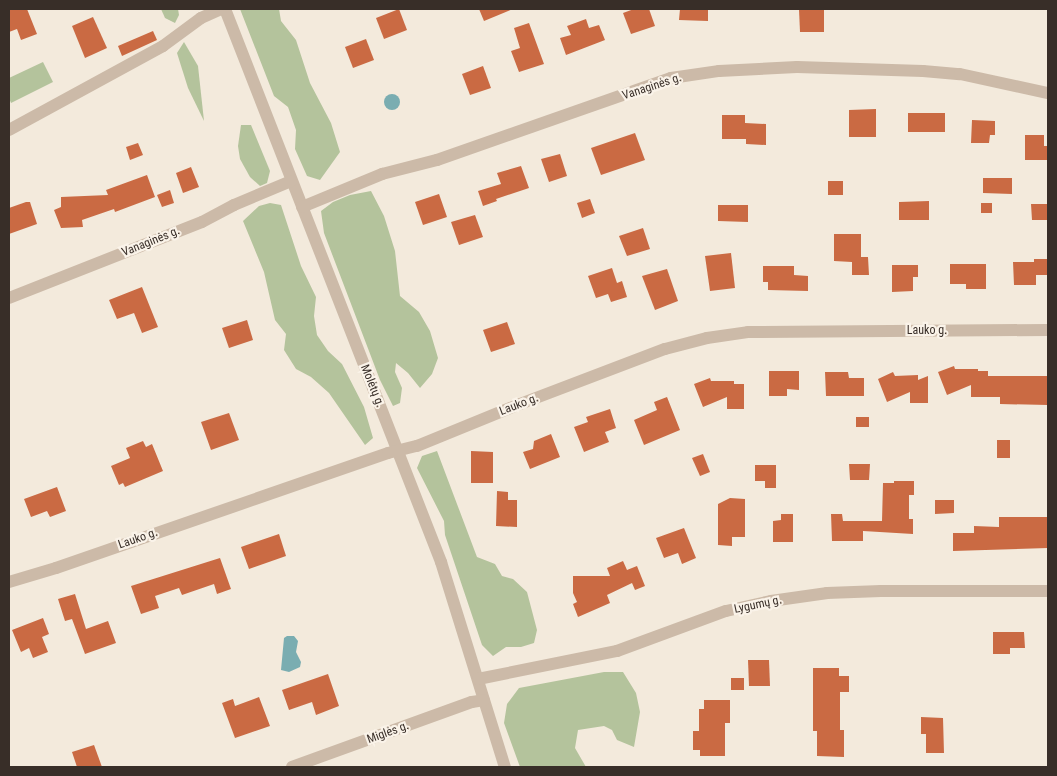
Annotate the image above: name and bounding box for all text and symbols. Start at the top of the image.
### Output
street label: Vanaginės g. [621,71,683,103]
street label: Vanaginės g. [120,224,182,260]
street label: Lauko g. [907,324,947,338]
street label: Molėtų g. [357,363,387,409]
street label: Lauko g. [498,391,540,419]
street label: Lauko g. [116,526,160,552]
street label: Lygumų g. [733,593,783,617]
street label: Miglės g. [365,719,411,747]

